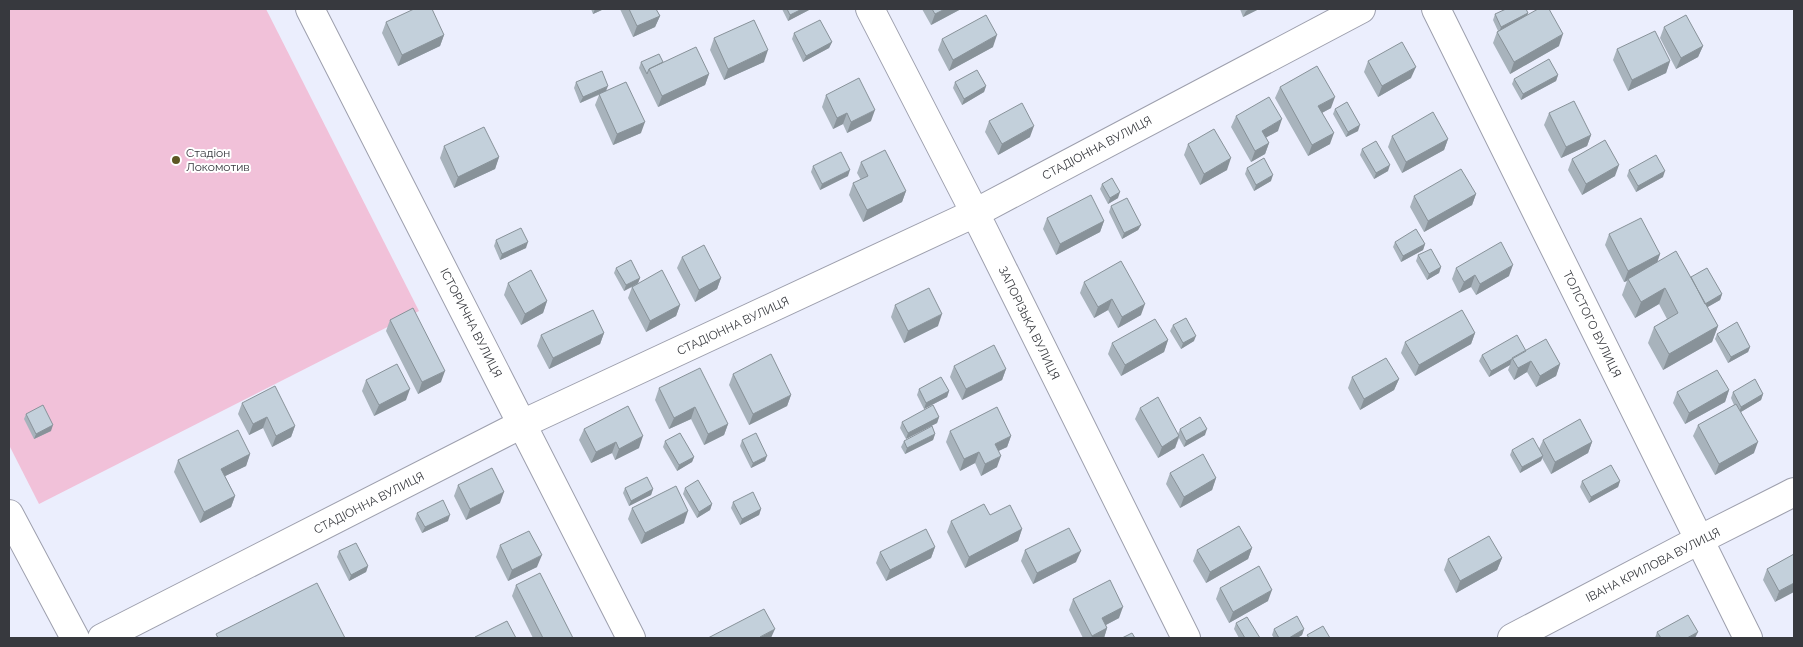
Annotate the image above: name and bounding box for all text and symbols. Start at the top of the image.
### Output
street label: СТАДІОННА ВУЛИЦЯ [1040,113,1154,183]
place label: Стадіон Локомотив [186,146,250,174]
marker: Стадіон Локомотив [170,154,182,166]
street label: ЗАПОРІЗЬКА ВУЛИЦЯ [995,264,1063,382]
street label: ІСТОРИЧНА ВУЛИЦЯ [437,266,505,380]
street label: ТОЛСТОГО ВУЛИЦЯ [1560,268,1624,380]
street label: СТАДІОННА ВУЛИЦЯ [675,294,791,358]
street label: СТАДІОННА ВУЛИЦЯ [311,469,427,537]
street label: ІВАНА КРИЛОВА ВУЛИЦЯ [1584,525,1722,605]

